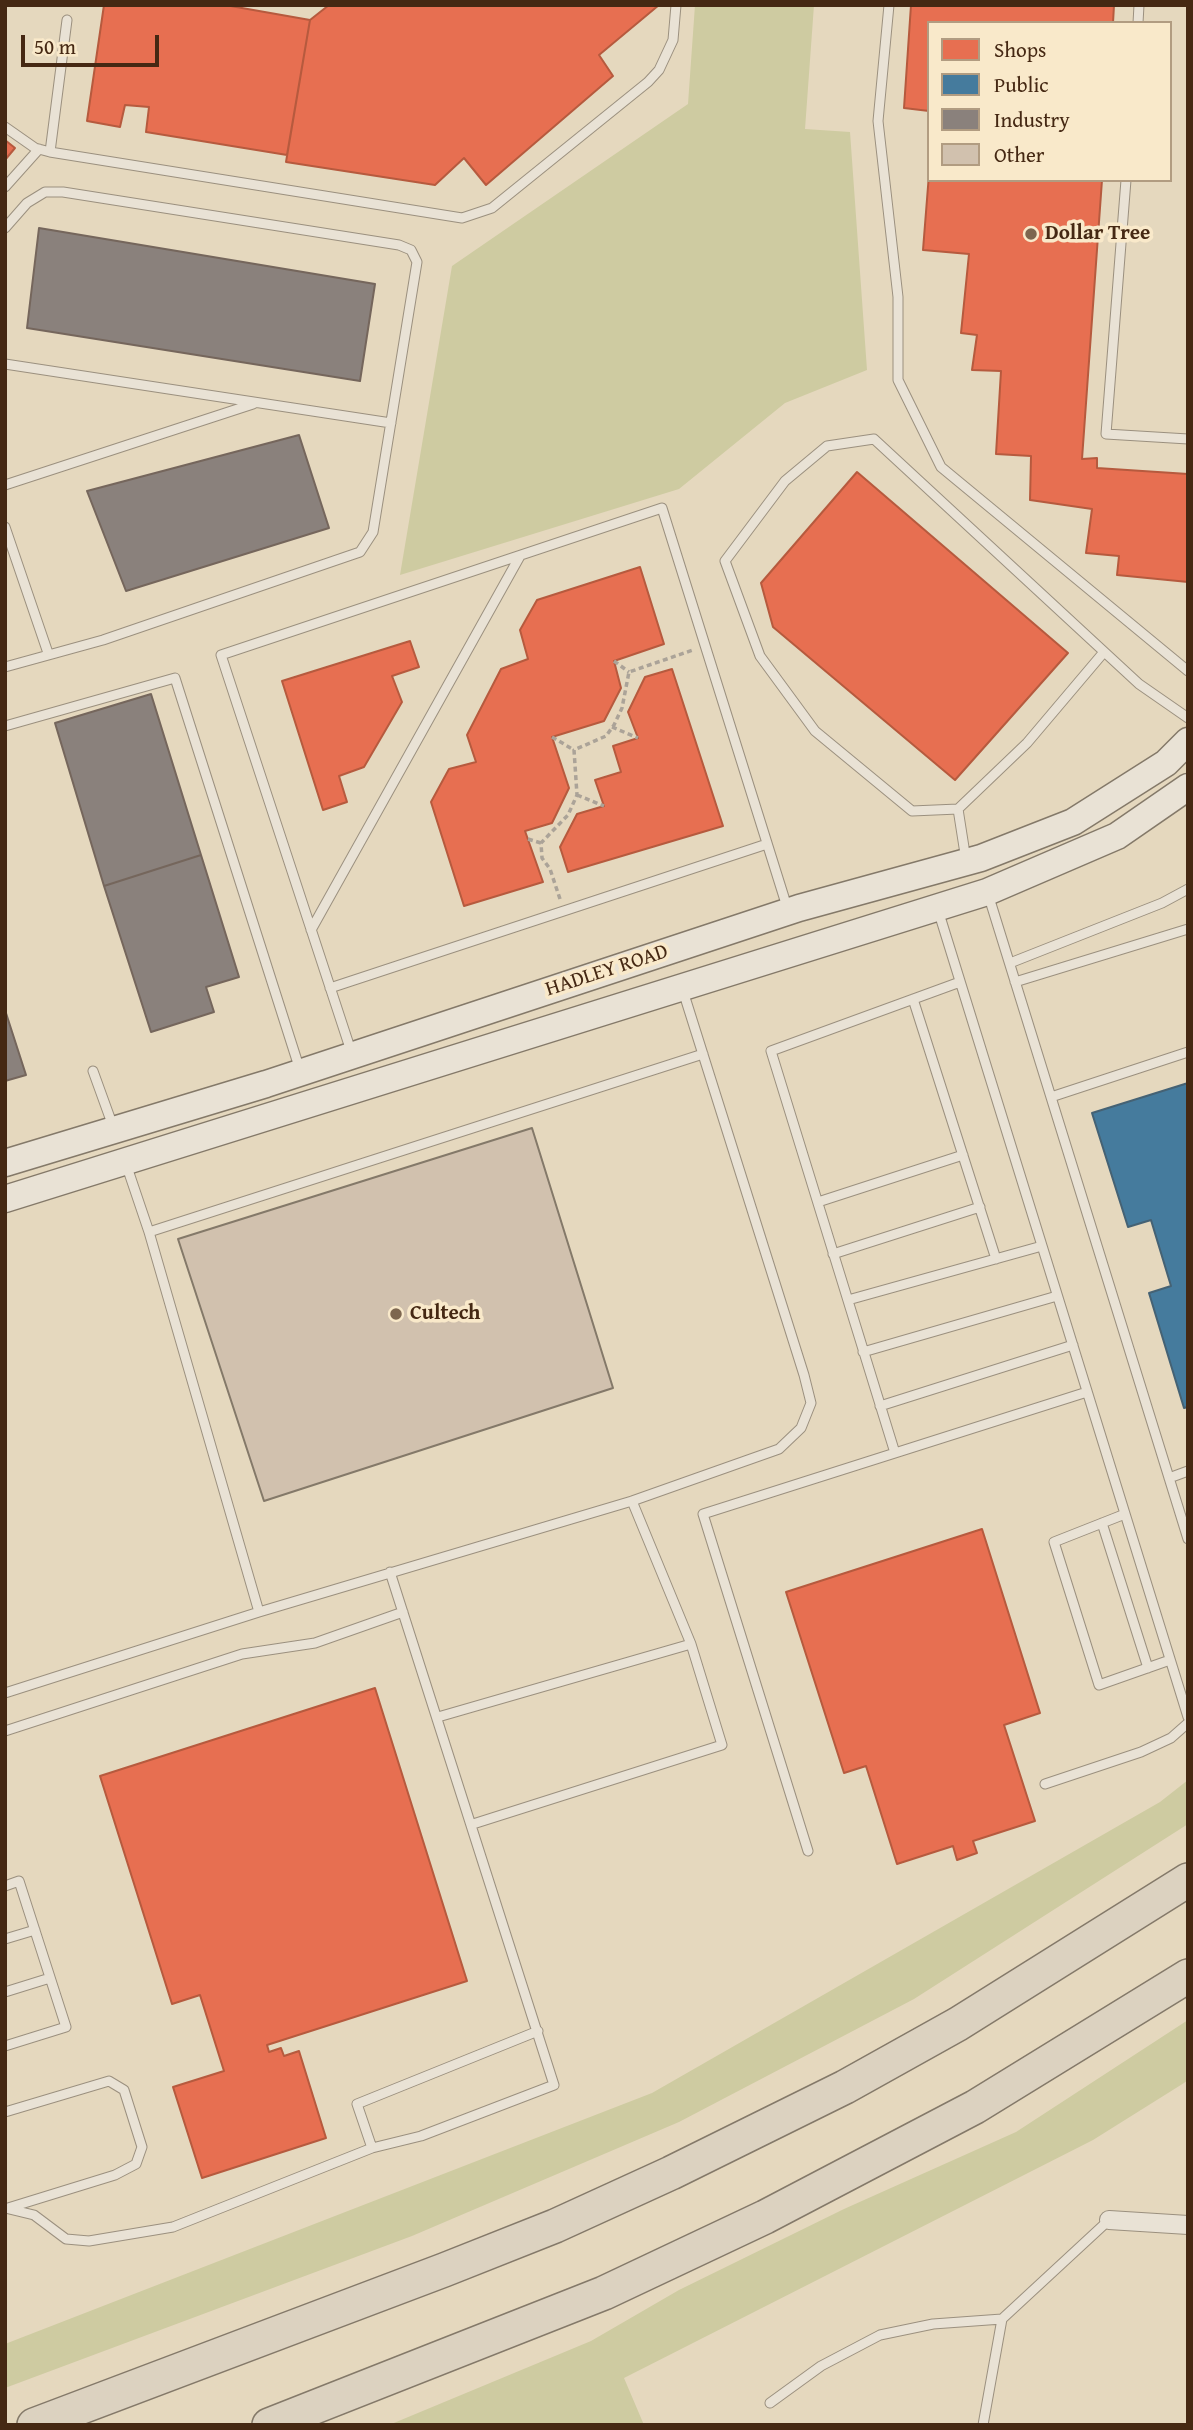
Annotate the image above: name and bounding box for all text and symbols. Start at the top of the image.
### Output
scale bar [24,21,163,65]
legend [927,21,1172,182]
text: 50 m [34,31,76,62]
text: Shops [994,34,1046,65]
text: Public [994,69,1049,100]
text: Industry [994,104,1070,135]
text: Other [994,139,1044,170]
place label: Dollar Tree [1045,221,1150,247]
marker: Dollar Tree [1023,226,1039,242]
street label: HADLEY ROAD [543,939,671,1003]
place label: Cultech [410,1301,480,1327]
marker: Cultech [388,1306,404,1322]

